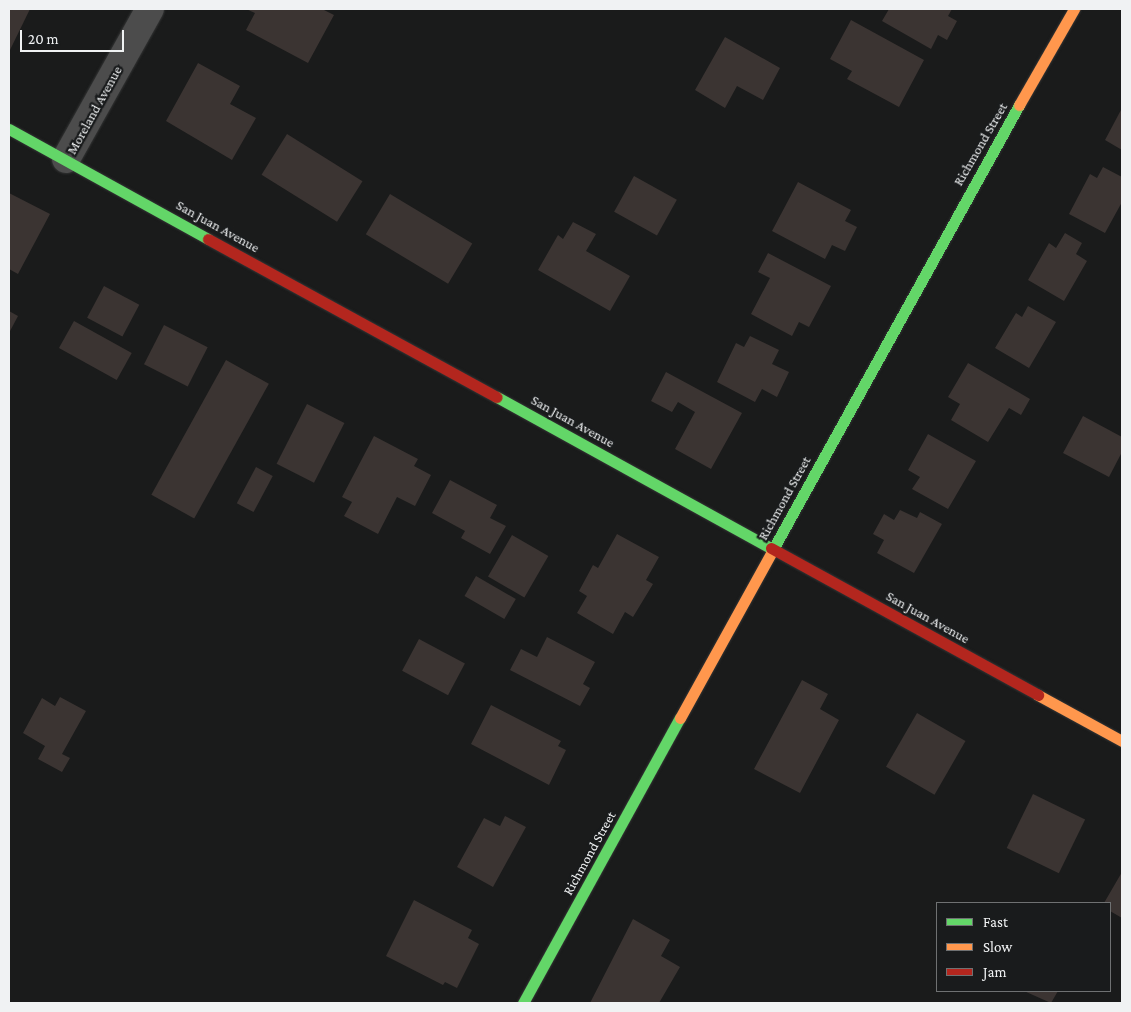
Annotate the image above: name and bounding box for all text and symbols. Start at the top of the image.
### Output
scale bar [22,20,126,52]
text: 20 m [28,31,59,47]
street label: Moreland Avenue [63,63,125,157]
street label: Richmond Street [949,99,1011,189]
street label: San Juan Avenue [173,196,263,256]
street label: San Juan Avenue [528,391,618,451]
street label: Richmond Street [754,453,814,543]
street label: San Juan Avenue [883,587,973,647]
street label: Richmond Street [559,808,619,898]
legend [936,902,1111,992]
text: Fast [983,914,1008,930]
text: Slow [983,939,1012,955]
text: Jam [983,964,1006,980]

